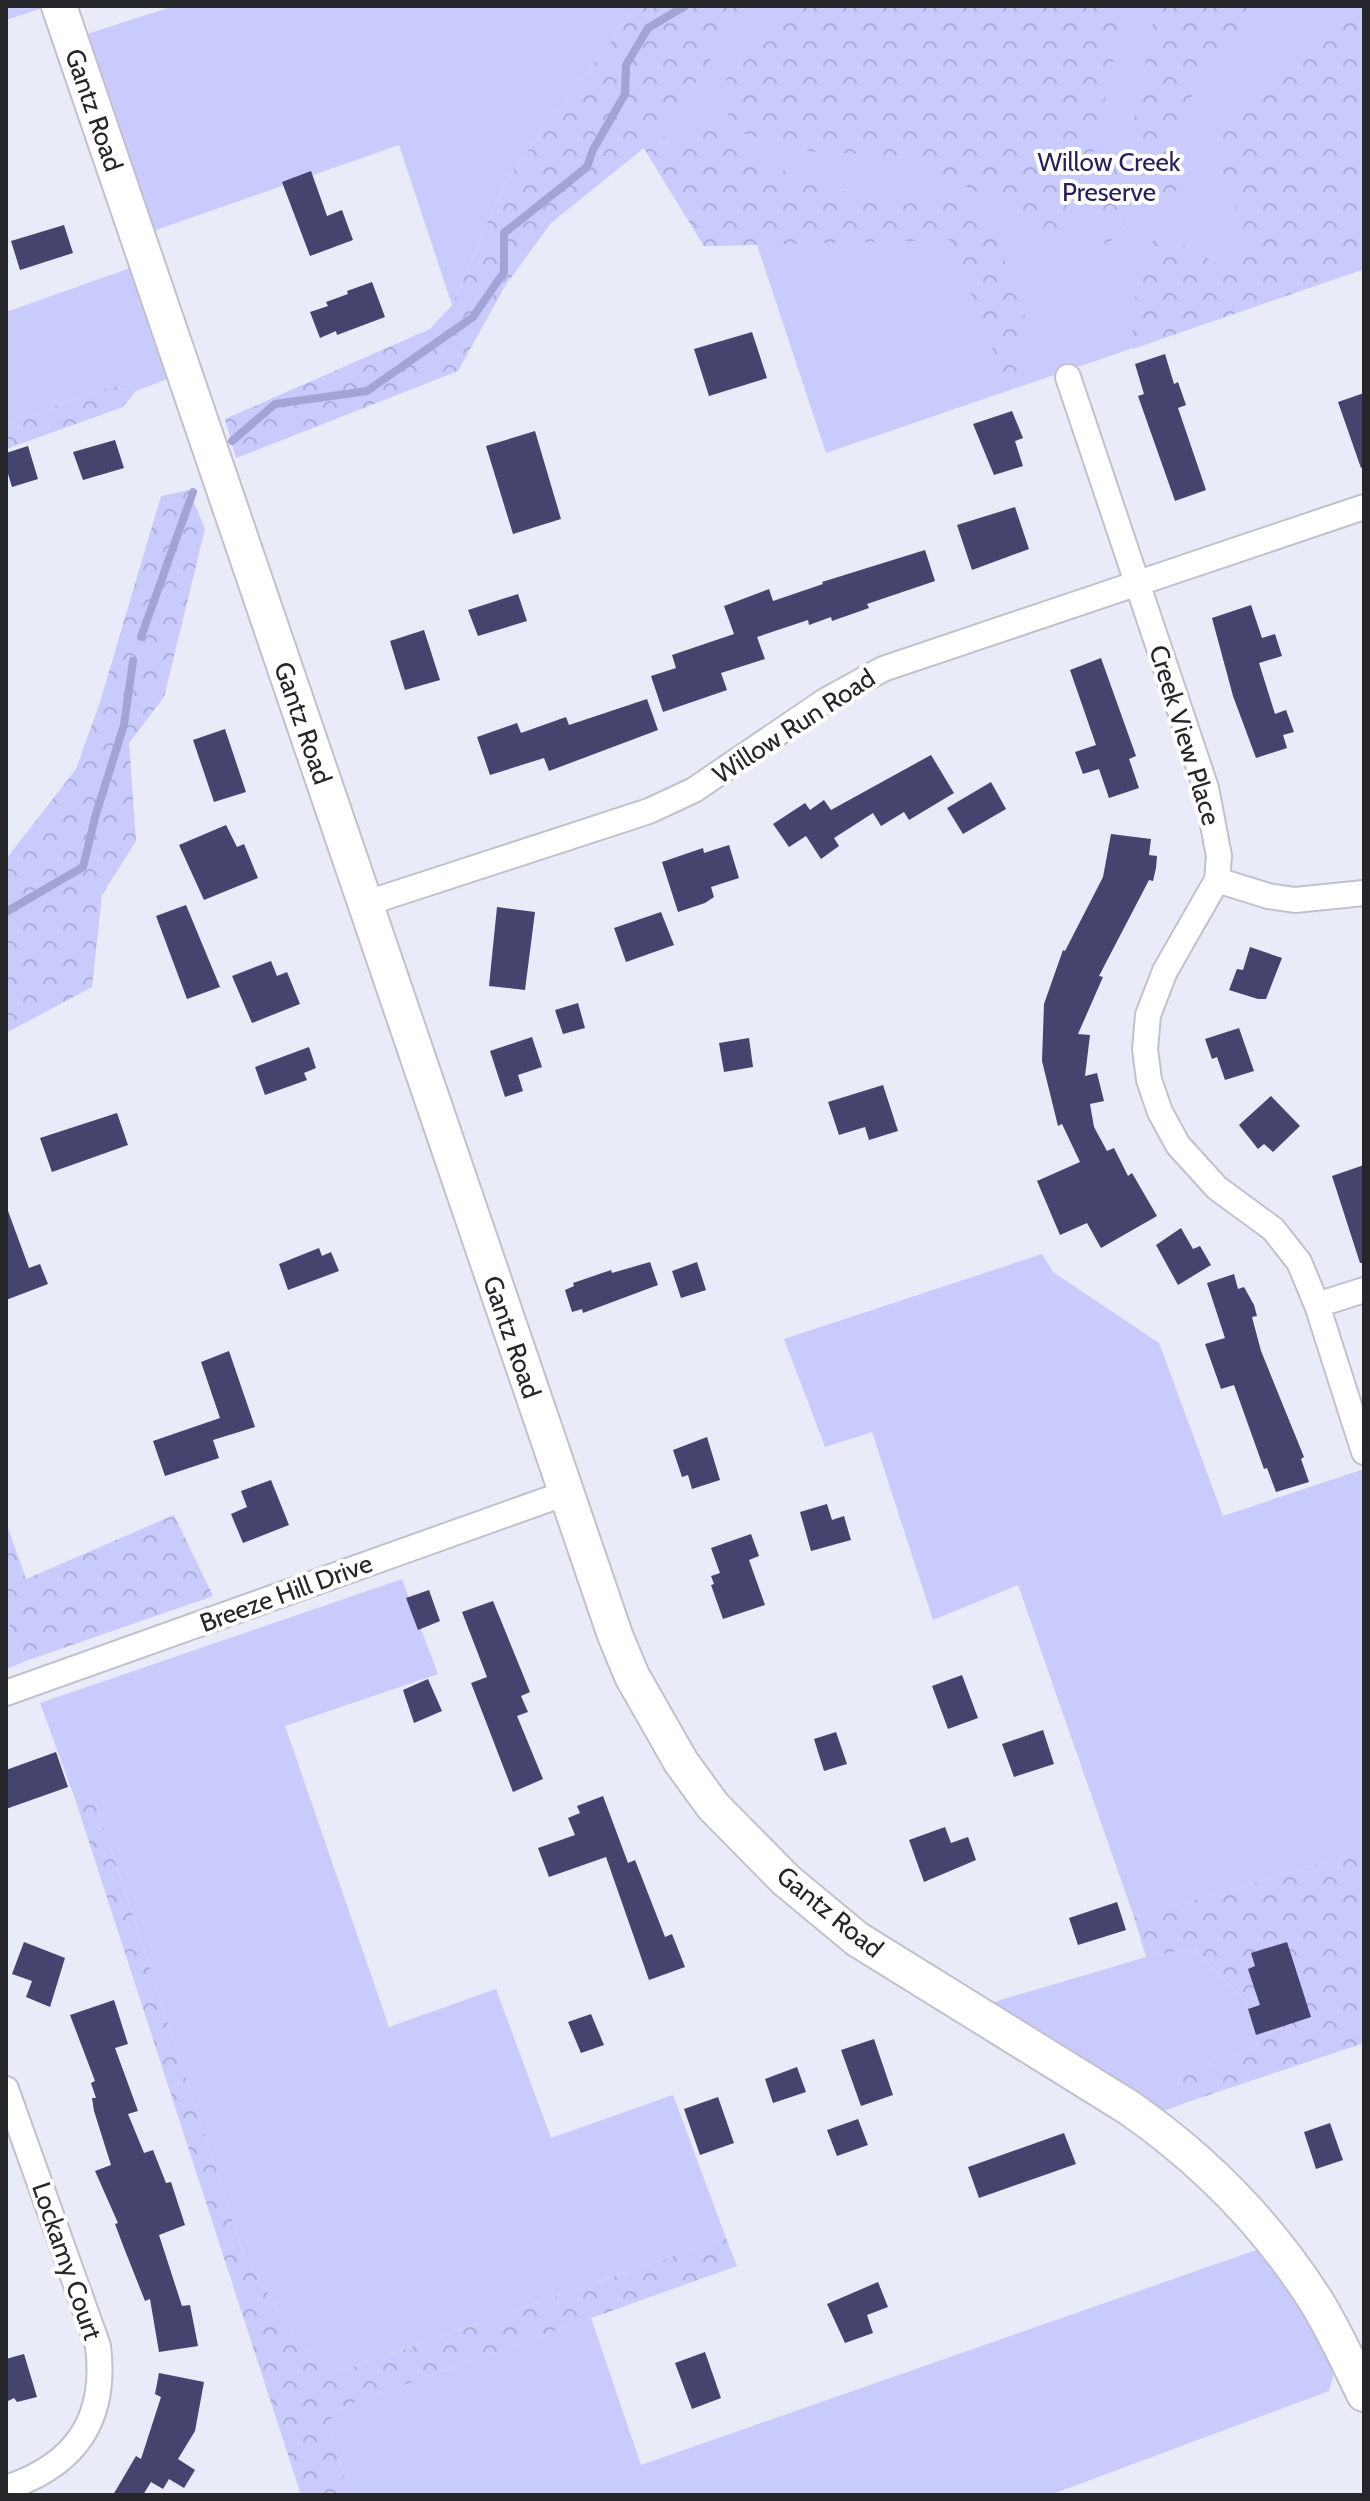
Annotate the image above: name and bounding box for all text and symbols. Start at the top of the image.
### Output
street label: Gantz Road [58,44,130,176]
park label: Willow Creek Preserve [1038,146,1181,208]
street label: Creek View Place [1142,641,1228,829]
street label: Gantz Road [267,657,339,789]
street label: Willow Run Road [707,662,881,790]
street label: Gantz Road [476,1271,548,1403]
street label: Breeze Hill Drive [195,1547,377,1639]
street label: Gantz Road [770,1859,890,1965]
street label: Lockamy Court [25,2178,109,2344]

